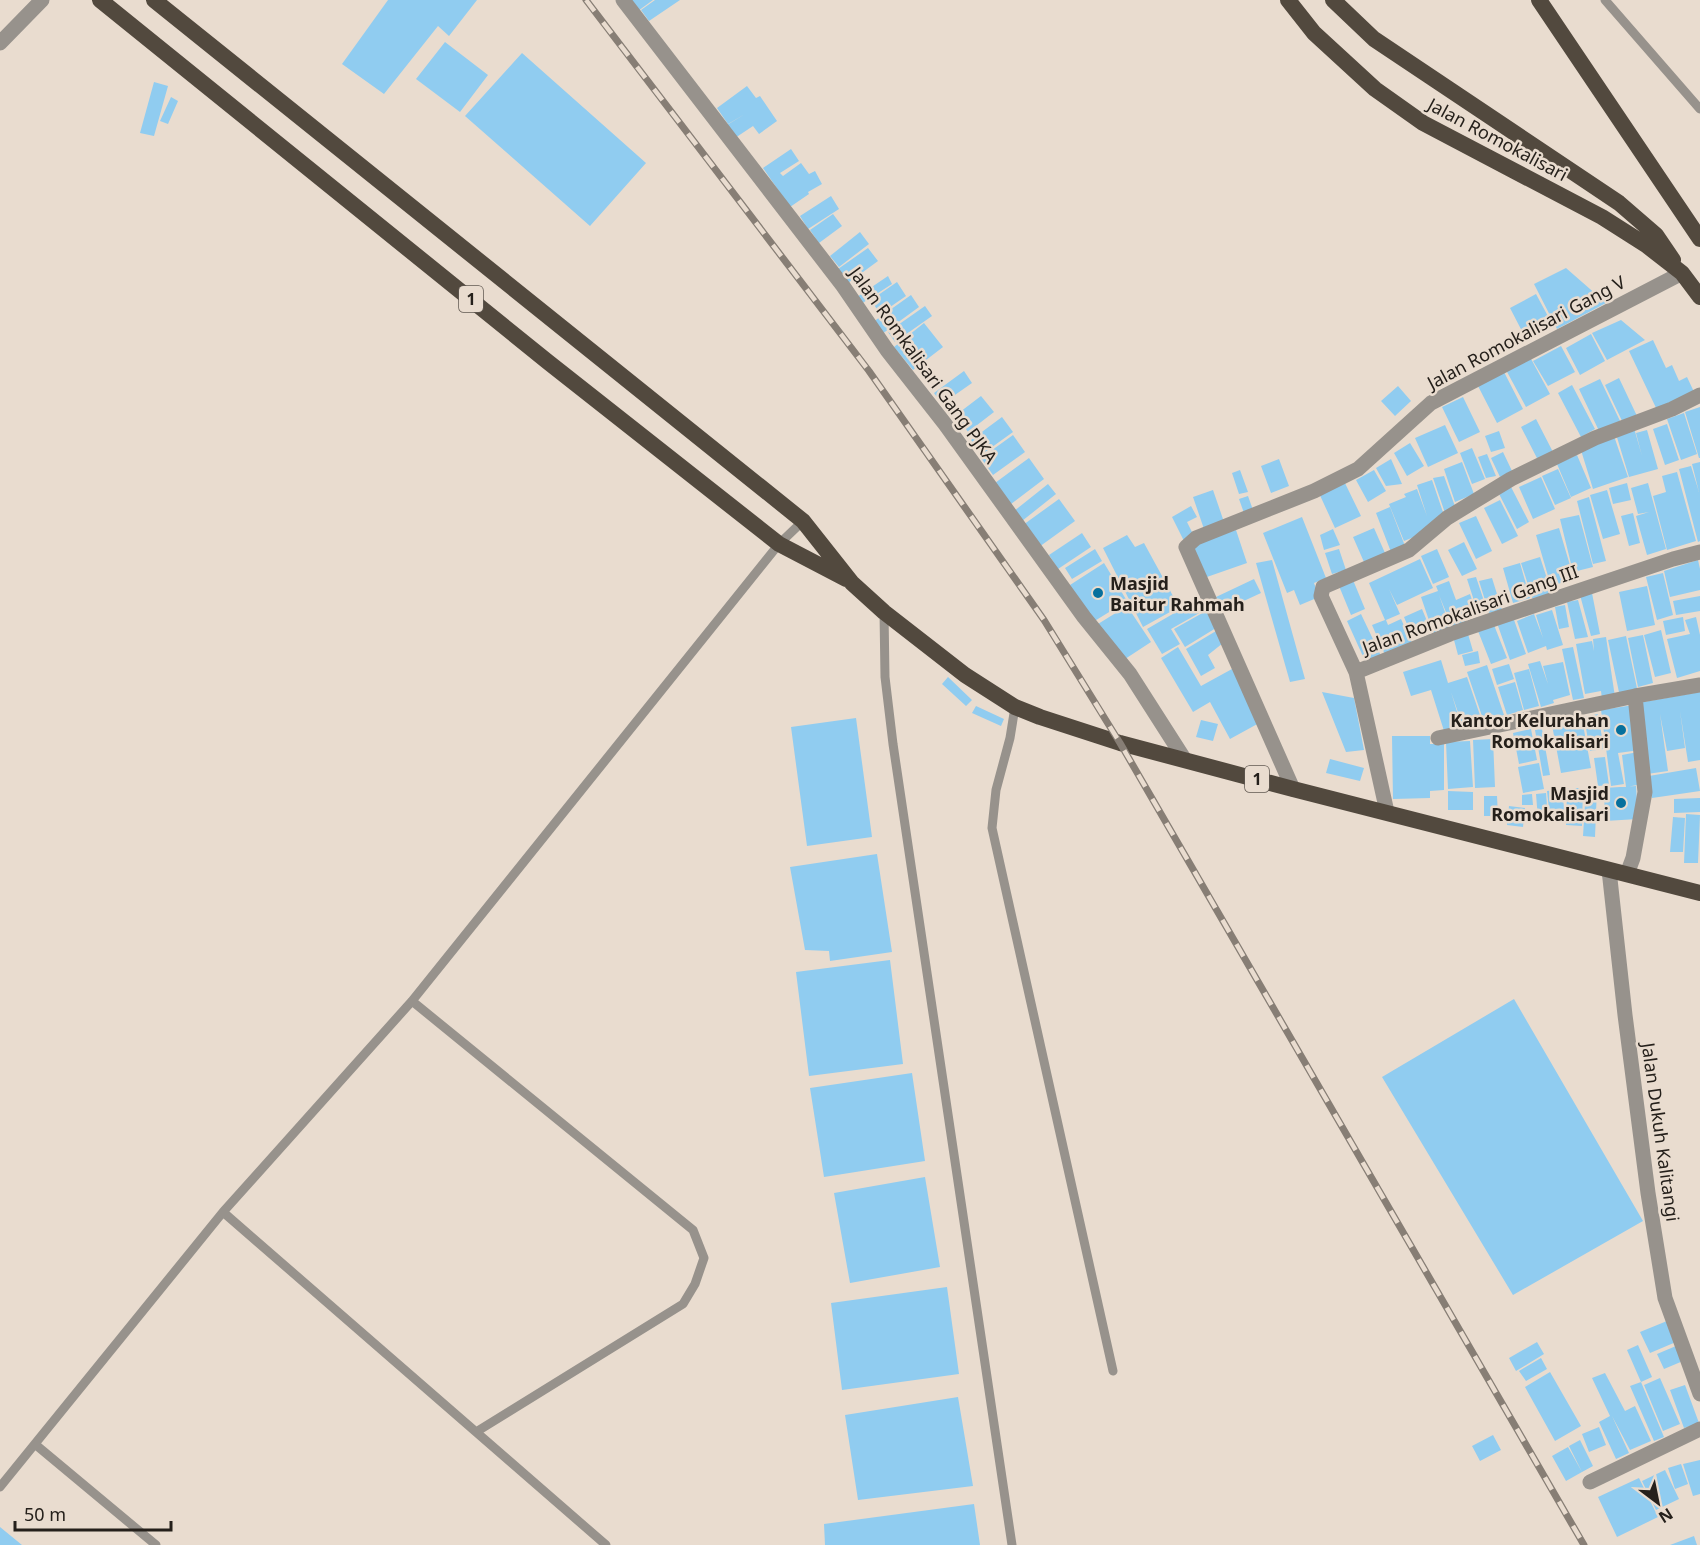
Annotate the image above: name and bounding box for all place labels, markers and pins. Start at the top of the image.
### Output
place label: Masjid Baitur Rahmah [1110,571,1245,616]
marker: Masjid Baitur Rahmah [1091,586,1105,600]
place label: Kantor Kelurahan Romokalisari [1450,708,1609,753]
marker: Kantor Kelurahan Romokalisari [1614,723,1628,737]
place label: Masjid Romokalisari [1491,781,1609,826]
marker: Masjid Romokalisari [1614,796,1628,810]

